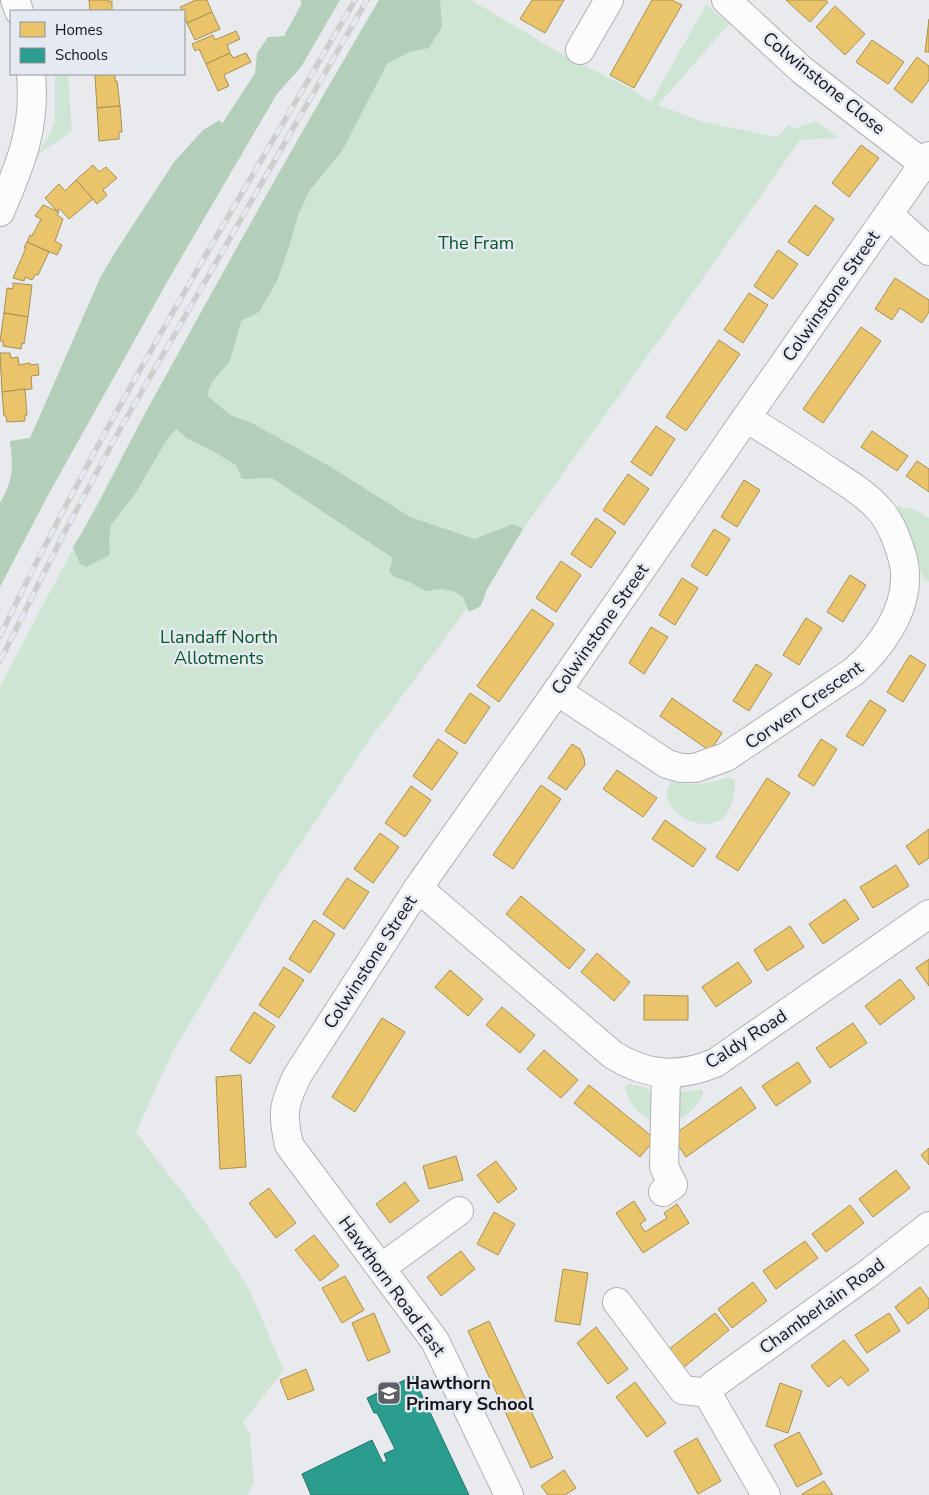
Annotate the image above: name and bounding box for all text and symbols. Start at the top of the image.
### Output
legend [10,10,185,75]
text: Homes [55,20,103,40]
street label: Colwinstone Close [758,26,890,140]
text: Schools [55,45,108,65]
street label: Colwinstone Street [777,225,886,366]
park label: The Fram [438,231,514,255]
street label: Colwinstone Street [546,558,655,699]
park label: Llandaff North Allotments [160,625,278,670]
street label: Corwen Crescent [740,655,868,755]
street label: Colwinstone Street [318,890,423,1033]
street label: Caldy Road [701,1004,791,1074]
street label: Hawthorn Road East [333,1211,451,1361]
street label: Chamberlain Road [754,1252,890,1360]
place label: Hawthorn Primary School [406,1371,534,1416]
school or university icon: Hawthorn Primary School [376,1380,402,1406]

